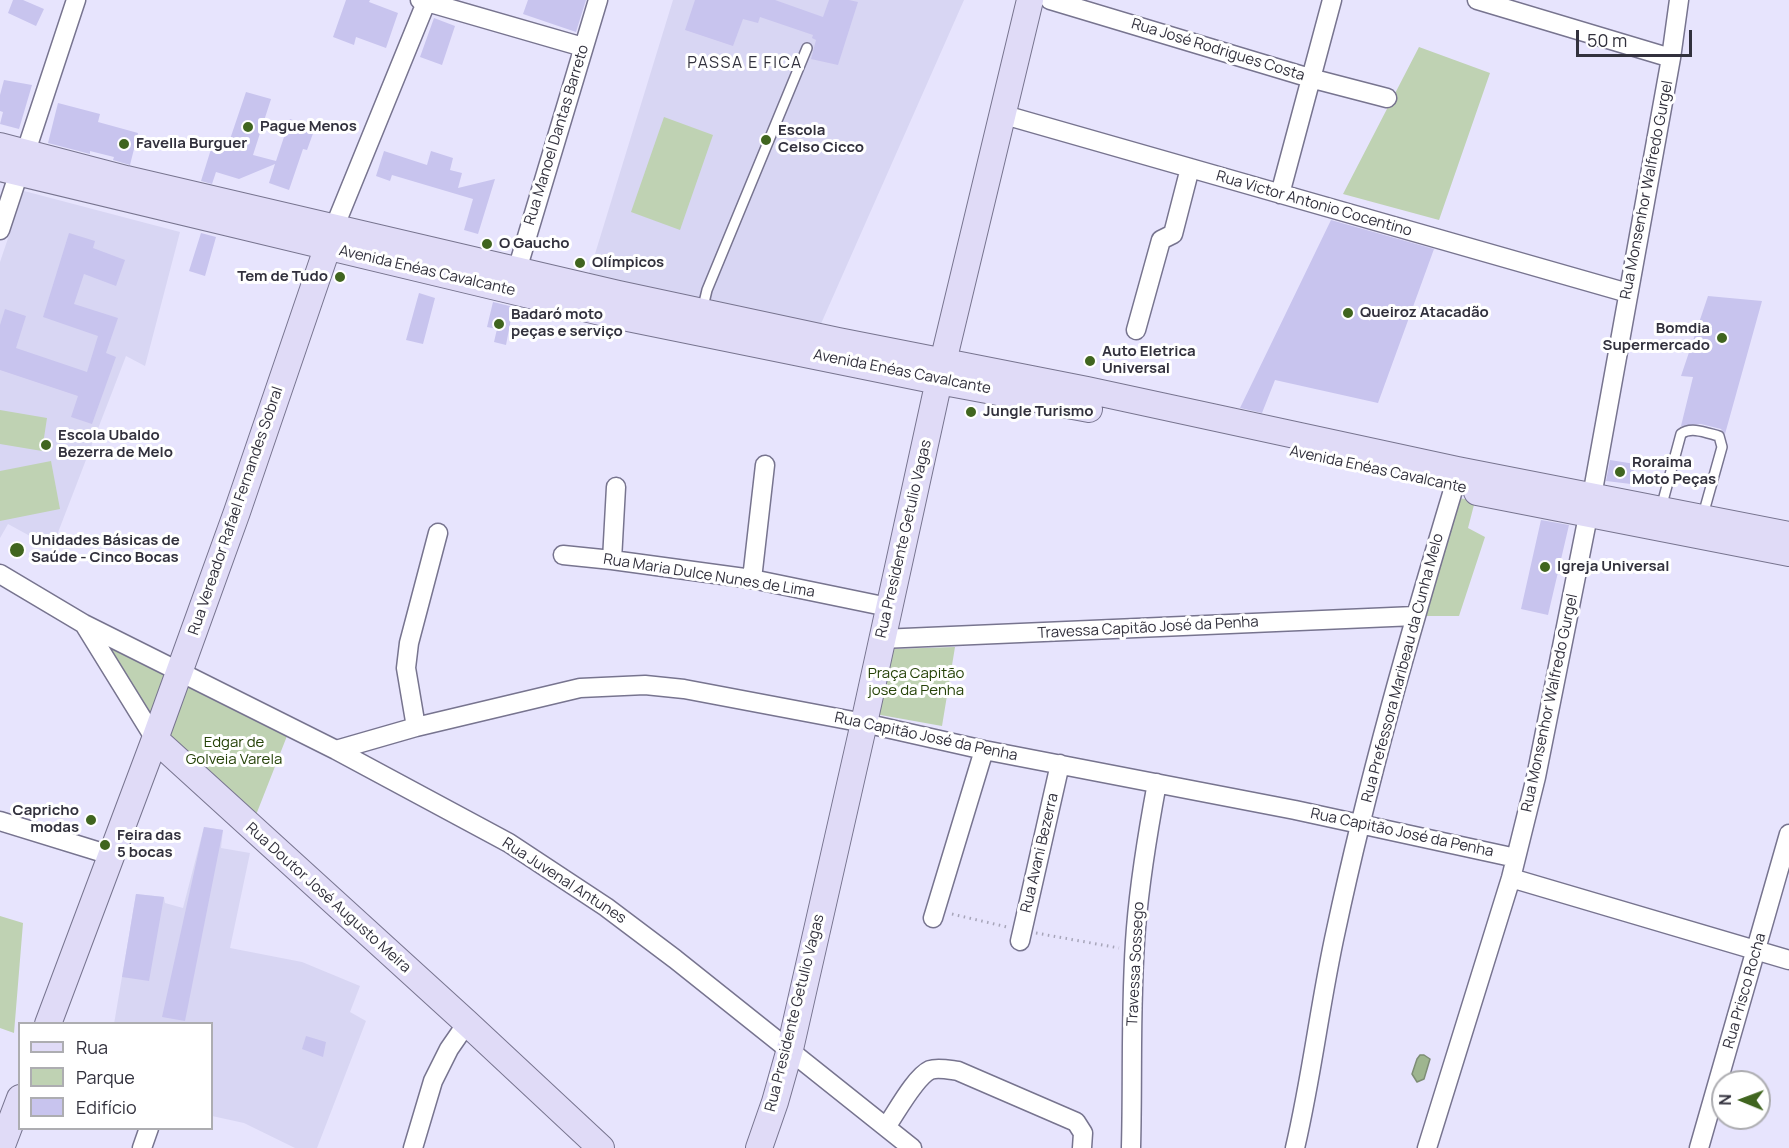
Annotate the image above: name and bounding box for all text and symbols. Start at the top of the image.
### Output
street label: Rua José Rodrigues Costa [1129,15,1307,85]
scale bar [1579,18,1694,56]
text: 50 m [1587,28,1627,52]
street label: Rua Manoel Dantas Barreto [521,43,593,227]
district label: PASSA E FICA [687,54,803,74]
street label: Rua Monsenhor Walfredo Gurgel [1617,79,1677,301]
place label: Pague Menos [260,118,357,136]
marker: Pague Menos [241,120,255,134]
place label: Escola Celso Cicco [778,122,864,157]
marker: Escola Celso Cicco [759,133,773,147]
place label: Favella Burguer [136,135,247,153]
marker: Favella Burguer [117,137,131,151]
street label: Rua Victor Antonio Cocentino [1214,167,1414,241]
place label: O Gaucho [499,235,570,253]
marker: O Gaucho [480,237,494,251]
street label: Avenida Enéas Cavalcante [337,242,517,300]
place label: Olímpicos [592,254,664,272]
marker: Olímpicos [573,256,587,270]
place label: Tem de Tudo [237,268,328,286]
marker: Tem de Tudo [333,270,347,284]
place label: Queiroz Atacadão [1360,304,1489,322]
place label: Badaró moto peças e serviço [511,306,623,341]
marker: Queiroz Atacadão [1341,306,1355,320]
marker: Badaró moto peças e serviço [492,317,506,331]
place label: Bomdia Supermercado [1603,320,1710,355]
marker: Bomdia Supermercado [1715,331,1729,345]
place label: Auto Eletrica Universal [1102,343,1196,378]
street label: Avenida Enéas Cavalcante [812,346,992,398]
marker: Auto Eletrica Universal [1083,354,1097,368]
street label: Rua Vereador Rafael Fernandes Sobral [185,384,287,638]
place label: Jungle Turismo [983,403,1093,421]
marker: Jungle Turismo [964,405,978,419]
place label: Escola Ubaldo Bezerra de Melo [58,427,173,462]
marker: Escola Ubaldo Bezerra de Melo [39,438,53,452]
street label: Rua Presidente Getulio Vagas [872,438,936,640]
street label: Avenida Enéas Cavalcante [1288,442,1468,498]
place label: Roraima Moto Peças [1632,454,1716,489]
marker: Roraima Moto Peças [1613,465,1627,479]
street label: Rua Prefessora Maribeau da Cunha Melo [1358,531,1448,805]
place label: Unidades Básicas de Saúde - Cinco Bocas [31,532,180,567]
marker: Unidades Básicas de Saúde - Cinco Bocas [8,541,26,559]
street label: Rua Maria Dulce Nunes de Lima [602,550,816,602]
place label: Igreja Universal [1557,558,1669,576]
marker: Igreja Universal [1538,560,1552,574]
street label: Rua Monsenhor Walfredo Gurgel [1518,592,1582,814]
street label: Travessa Capitão José da Penha [1037,613,1259,643]
park label: Praça Capitão jose da Penha [868,665,964,700]
street label: Rua Capitão José da Penha [833,709,1019,765]
park label: Edgar de Golveia Varela [186,734,282,769]
street label: Rua Avani Bezerra [1017,791,1063,915]
place label: Capricho modas [13,802,79,837]
street label: Rua Capitão José da Penha [1309,805,1495,861]
marker: Capricho modas [84,813,98,827]
street label: Rua Doutor José Augusto Meira [242,819,414,977]
place label: Feira das 5 bocas [117,827,181,862]
street label: Rua Juvenal Antunes [499,834,629,928]
marker: Feira das 5 bocas [98,838,112,852]
street label: Travessa Sossego [1124,901,1148,1027]
street label: Rua Presidente Getulio Vagas [762,912,828,1114]
street label: Rua Prisco Rocha [1720,931,1770,1051]
legend [18,1022,213,1130]
text: Rua [76,1035,108,1059]
text: Parque [76,1065,135,1089]
north arrow [1711,1070,1771,1130]
text: N [1714,1094,1736,1106]
text: Edifício [76,1095,137,1119]

